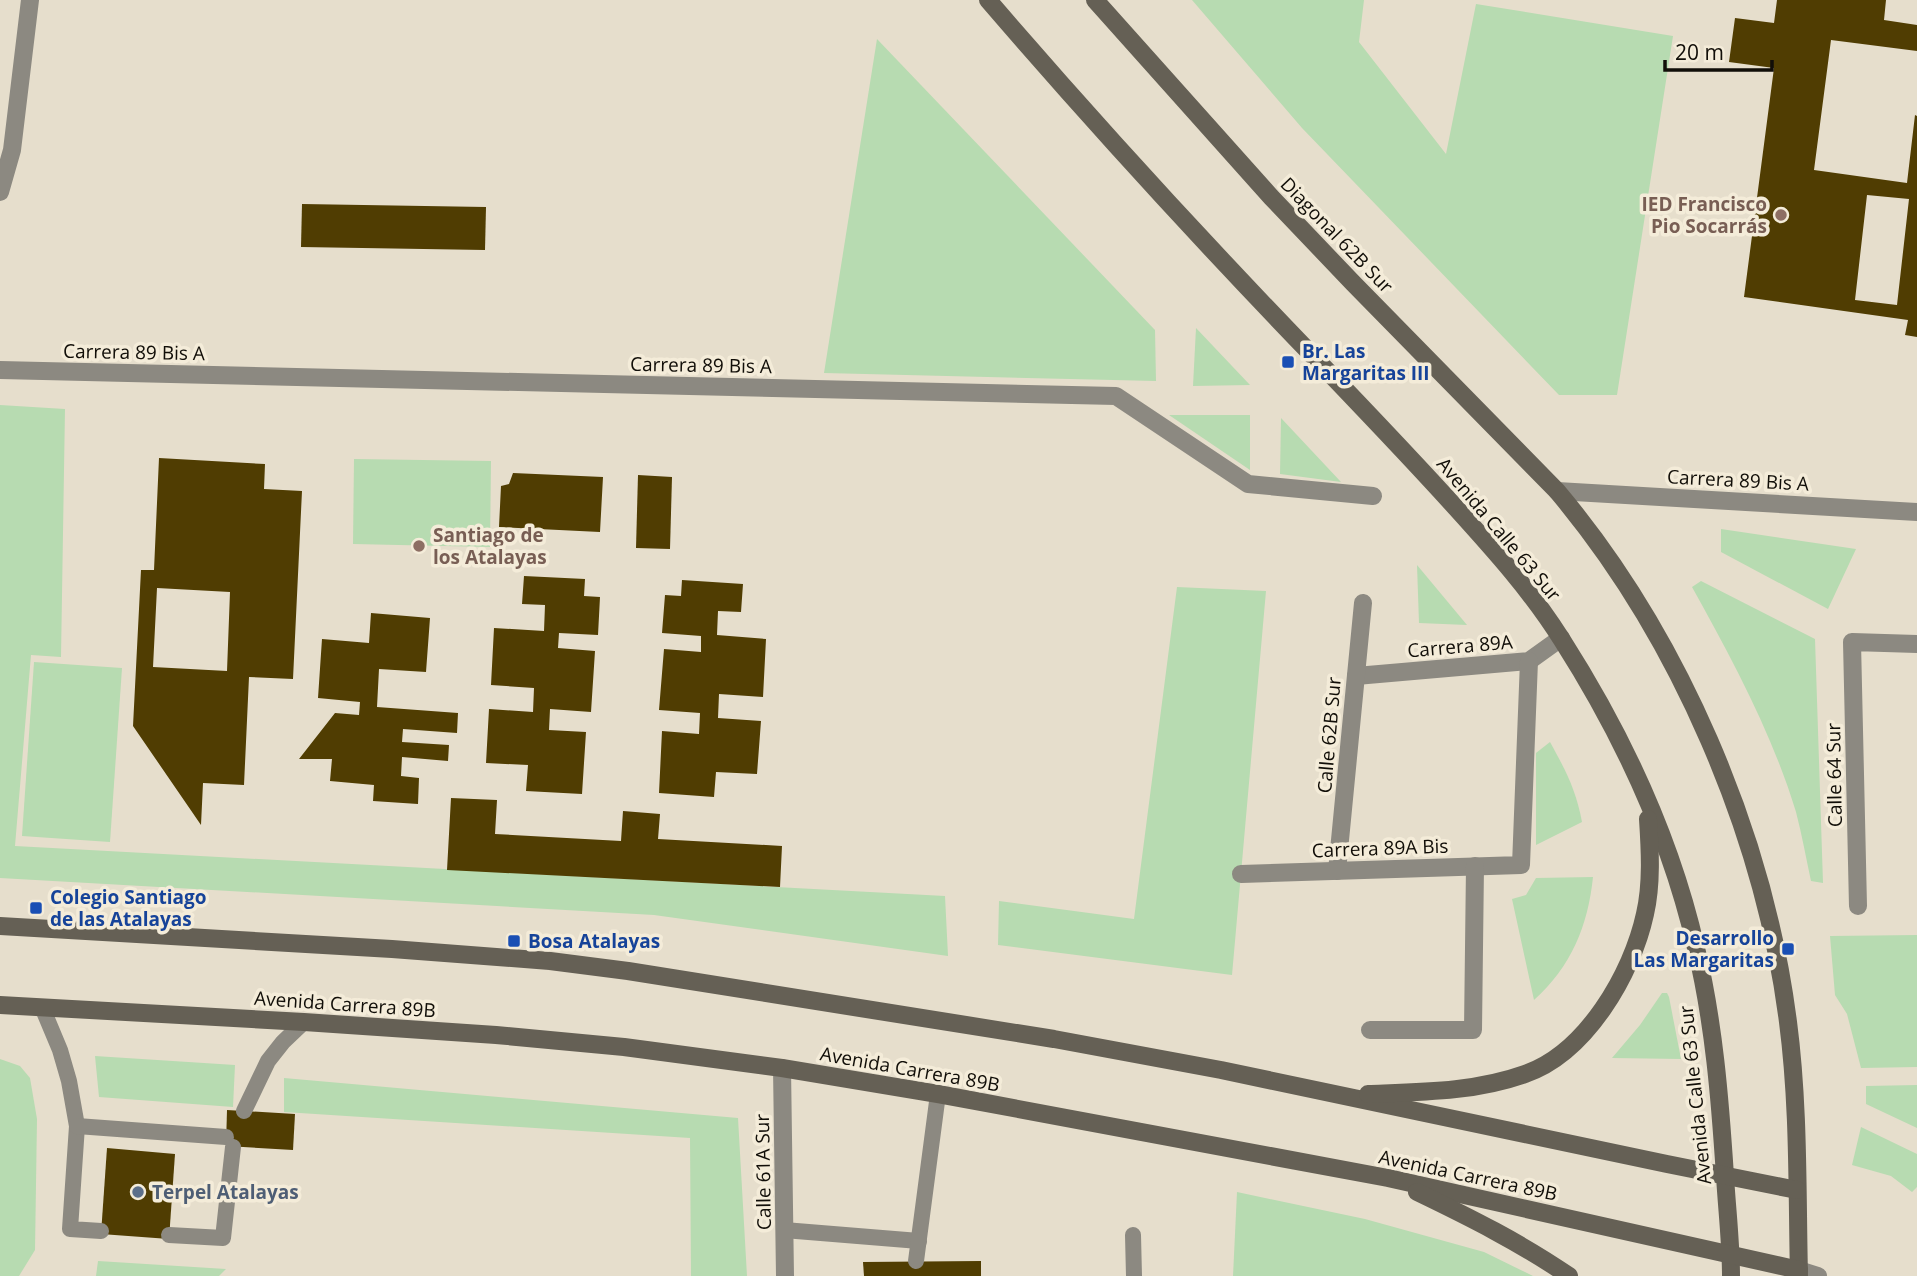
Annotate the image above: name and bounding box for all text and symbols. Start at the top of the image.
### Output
scale bar [1665,28,1772,72]
text: 20 m [1675,38,1724,66]
street label: Diagonal 62B Sur [1275,171,1399,299]
place label: IED Francisco Pio Socarrás [1642,191,1767,239]
marker: IED Francisco Pio Socarrás [1773,207,1789,223]
street label: Carrera 89 Bis A [63,338,205,366]
place label: Br. Las Margaritas III [1302,338,1430,386]
street label: Carrera 89 Bis A [630,351,772,379]
marker: Br. Las Margaritas III [1280,354,1296,370]
street label: Avenida Calle 63 Sur [1431,452,1567,606]
street label: Carrera 89 Bis A [1667,463,1809,497]
place label: Santiago de los Atalayas [433,522,547,570]
marker: Santiago de los Atalayas [411,538,427,554]
street label: Carrera 89A [1406,628,1514,664]
street label: Calle 62B Sur [1311,676,1347,794]
street label: Calle 64 Sur [1820,722,1848,827]
street label: Carrera 89A Bis [1311,833,1449,863]
place label: Colegio Santiago de las Atalayas [50,884,207,932]
marker: Colegio Santiago de las Atalayas [28,900,44,916]
place label: Desarrollo Las Margaritas [1634,925,1774,973]
place label: Bosa Atalayas [528,928,660,954]
marker: Bosa Atalayas [506,933,522,949]
marker: Desarrollo Las Margaritas [1780,941,1796,957]
street label: Avenida Carrera 89B [253,985,437,1023]
street label: Avenida Calle 63 Sur [1673,1004,1717,1186]
street label: Avenida Carrera 89B [818,1040,1002,1098]
street label: Calle 61A Sur [749,1113,777,1230]
street label: Avenida Carrera 89B [1376,1143,1560,1207]
place label: Terpel Atalayas [152,1179,299,1205]
marker: Terpel Atalayas [130,1184,146,1200]

